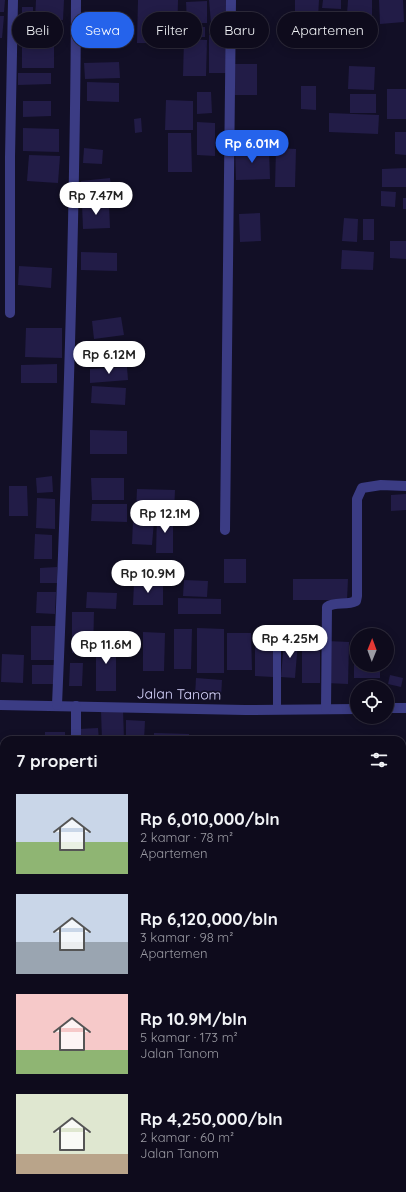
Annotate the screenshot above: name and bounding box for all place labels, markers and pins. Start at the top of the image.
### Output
pin: Rp 6.01M [211,130,293,164]
pin: Rp 7.47M [55,182,137,216]
pin: Rp 6.12M [68,341,150,375]
pin: Rp 12.1M [124,500,206,534]
pin: Rp 10.9M [107,560,189,594]
pin: Rp 4.25M [249,625,331,659]
pin: Rp 11.6M [65,631,147,665]

